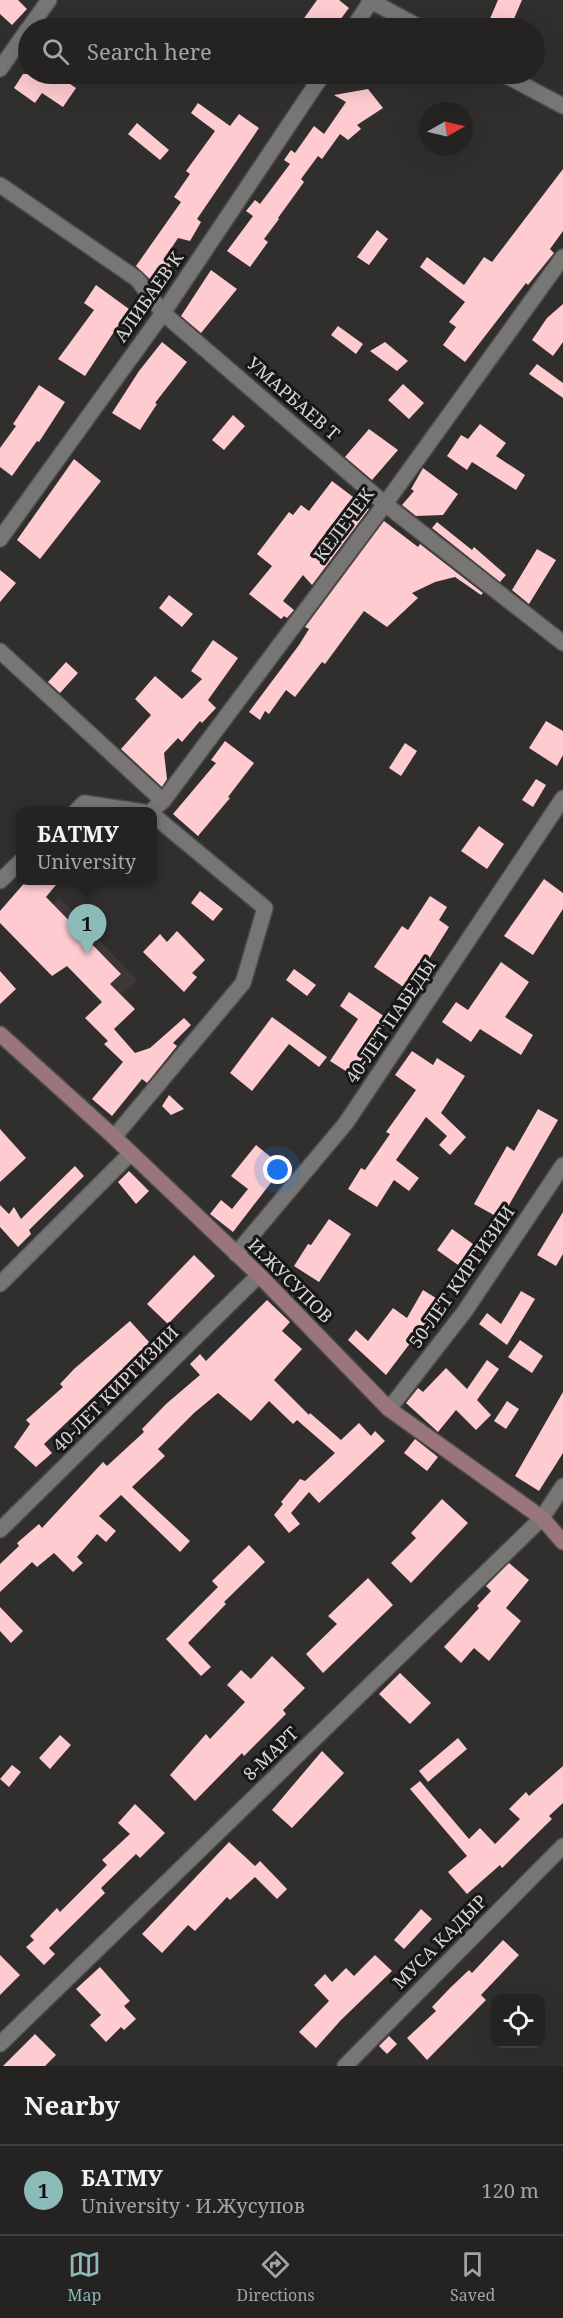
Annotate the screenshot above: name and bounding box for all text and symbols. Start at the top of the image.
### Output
search box [18,18,545,84]
icon: search [39,35,72,68]
text: Search here [87,36,212,66]
north arrow [419,102,473,156]
street label: АЛИБАЕВ К [108,246,188,346]
street label: УМАРБАЕВ Т [242,351,345,445]
street label: КЕЛЕЧЕК [308,483,379,566]
popup [16,807,157,885]
text: БАТМУ [37,818,119,848]
text: University [37,848,136,875]
pin: 1 [68,904,106,954]
street label: 40-ЛЕТ ПАБЕДЫ [340,953,441,1087]
your location [263,1155,292,1184]
street label: 50-ЛЕТ КИРГИЗИИ [403,1200,519,1352]
street label: И.ЖУСУПОВ [243,1233,338,1328]
street label: 40-ЛЕТ КИРГИЗИИ [47,1320,183,1456]
street label: 8-МАРТ [238,1721,303,1785]
street label: МУСА КАДЫР [387,1889,491,1993]
map controls [491,1994,545,2048]
button: locate [491,1994,545,2048]
text: Nearby [24,2087,120,2123]
text: БАТМУ [81,2162,163,2192]
text: 1 [38,2177,49,2204]
text: 120 m [481,2177,539,2204]
text: University · И.Жусупов [81,2192,305,2219]
tab: Map [68,2248,101,2306]
tab: Directions [237,2248,315,2306]
tab: Saved [450,2248,495,2306]

